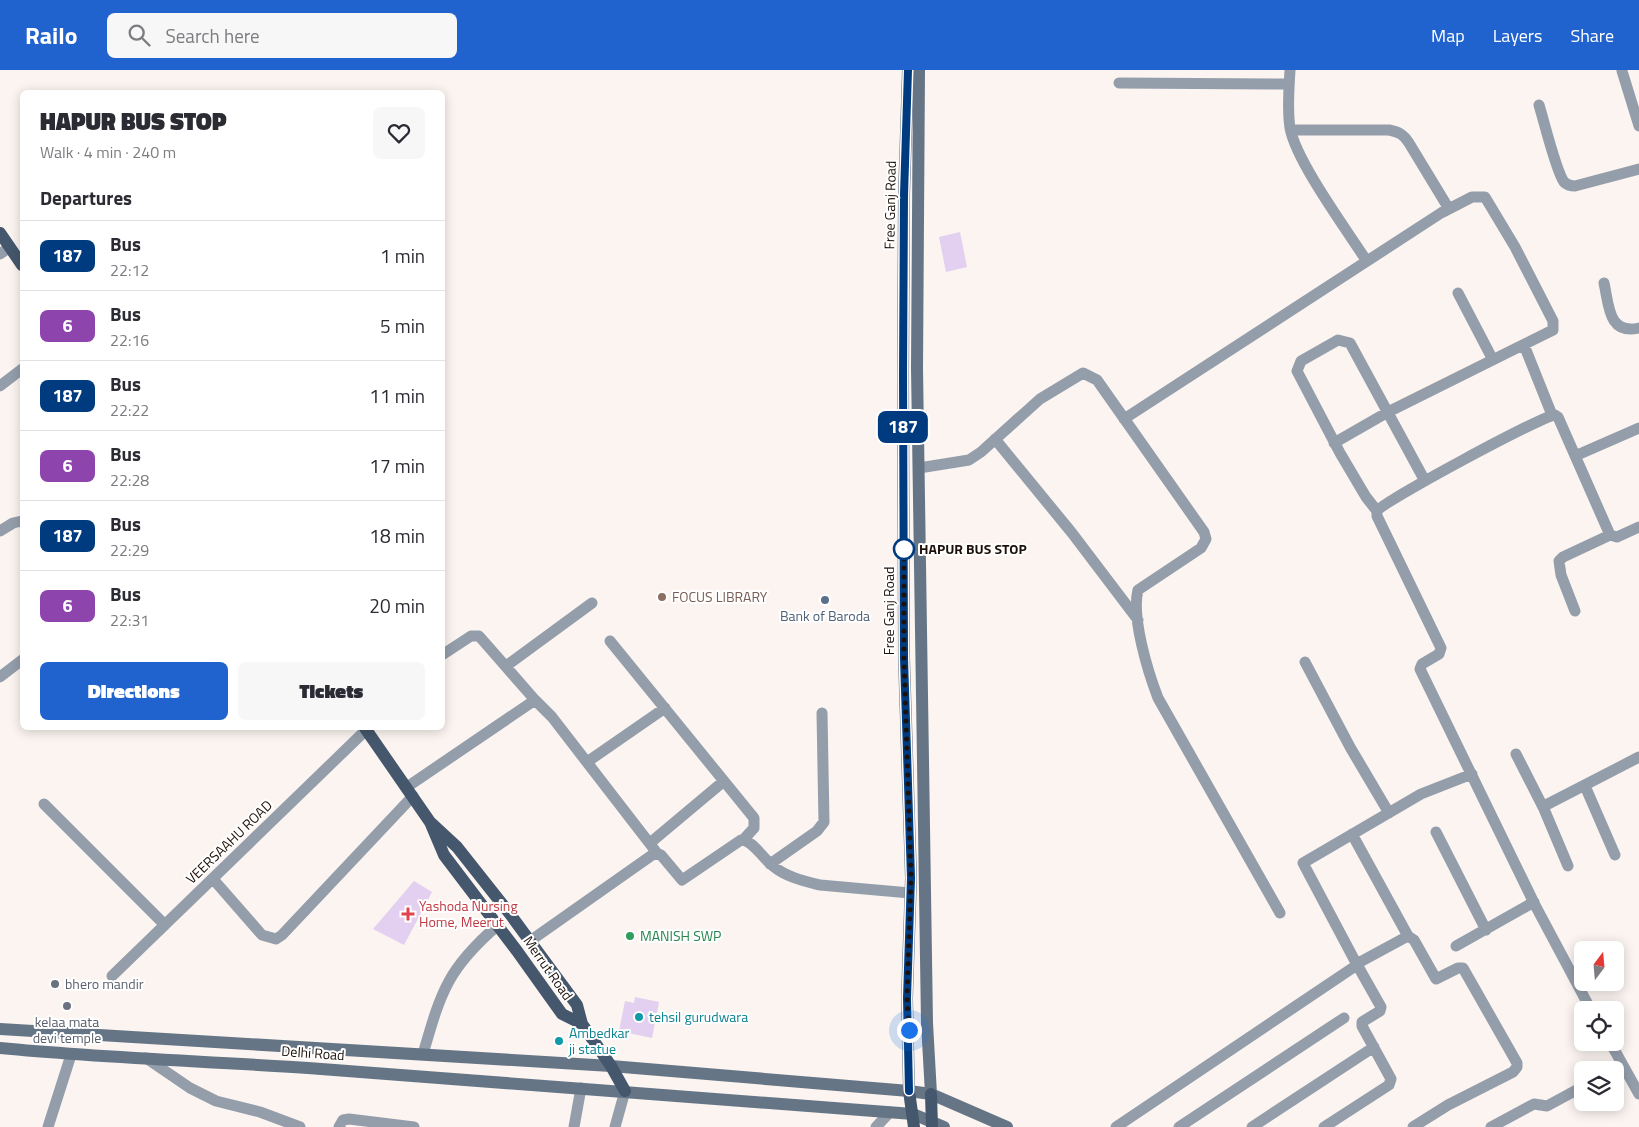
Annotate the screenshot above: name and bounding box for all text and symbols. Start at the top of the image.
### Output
search box [107,13,457,58]
text: Railo [25,17,77,53]
icon: search [125,21,153,49]
text: Search here [165,21,260,50]
text: Map [1431,22,1465,49]
text: Layers [1493,22,1542,49]
text: Share [1570,22,1614,49]
text: HAPUR BUS STOP [40,103,227,139]
button: heart [373,107,425,159]
text: Walk · 4 min · 240 m [40,140,176,164]
street label: Free Ganj Road [878,161,901,249]
text: Departures [40,183,132,212]
text: Bus [110,229,141,258]
text: 1 min [380,241,425,270]
text: 187 [52,242,83,269]
text: 22:12 [110,258,149,282]
text: Bus [110,299,141,328]
text: 5 min [380,311,425,340]
text: 6 [62,312,73,339]
text: 22:16 [110,328,149,352]
text: Bus [110,369,141,398]
text: 11 min [369,381,425,410]
text: 187 [52,382,83,409]
text: 22:22 [110,398,149,422]
line badge: 187 [874,411,932,443]
text: 187 [888,413,918,440]
text: Bus [110,439,141,468]
text: 17 min [369,451,425,480]
text: 6 [62,452,73,479]
text: 22:28 [110,468,149,492]
text: Bus [110,509,141,538]
text: 18 min [369,521,425,550]
text: 187 [52,522,83,549]
text: 22:29 [110,538,149,562]
marker: HAPUR BUS STOP [893,538,915,560]
place label: HAPUR BUS STOP [919,538,1027,559]
street label: Free Ganj Road [878,567,899,655]
text: Bus [110,579,141,608]
place label: FOCUS LIBRARY [672,586,768,607]
text: 20 min [369,591,425,620]
marker: FOCUS LIBRARY [656,591,668,603]
text: 6 [62,592,73,619]
marker: Bank of Baroda [819,594,831,606]
place label: Bank of Baroda [780,605,870,626]
text: 22:31 [110,608,149,632]
button: Directions [40,662,228,720]
button: Tickets [238,662,425,720]
street label: VEERSAAHU ROAD [181,795,277,888]
place label: Yashoda Nursing Home, Meerut [419,895,518,932]
marker: Yashoda Nursing Home, Meerut [401,907,415,921]
place label: MANISH SWP [640,925,721,946]
marker: MANISH SWP [624,930,636,942]
street label: Merrut Road [519,931,578,1004]
north arrow [1574,941,1624,991]
map controls [1574,941,1624,1111]
place label: bhero mandir [65,973,144,994]
marker: bhero mandir [49,978,61,990]
marker: kelaa mata devi temple [61,1000,73,1012]
button: locate [1574,1001,1624,1051]
place label: tehsil gurudwara [649,1006,748,1027]
place label: kelaa mata devi temple [33,1011,101,1048]
marker: tehsil gurudwara [633,1011,645,1023]
your location [897,1018,922,1043]
place label: Ambedkar ji statue [568,1022,630,1059]
marker: Ambedkar ji statue [553,1035,565,1047]
street label: Delhi Road [281,1040,345,1065]
button: layers [1574,1061,1624,1111]

